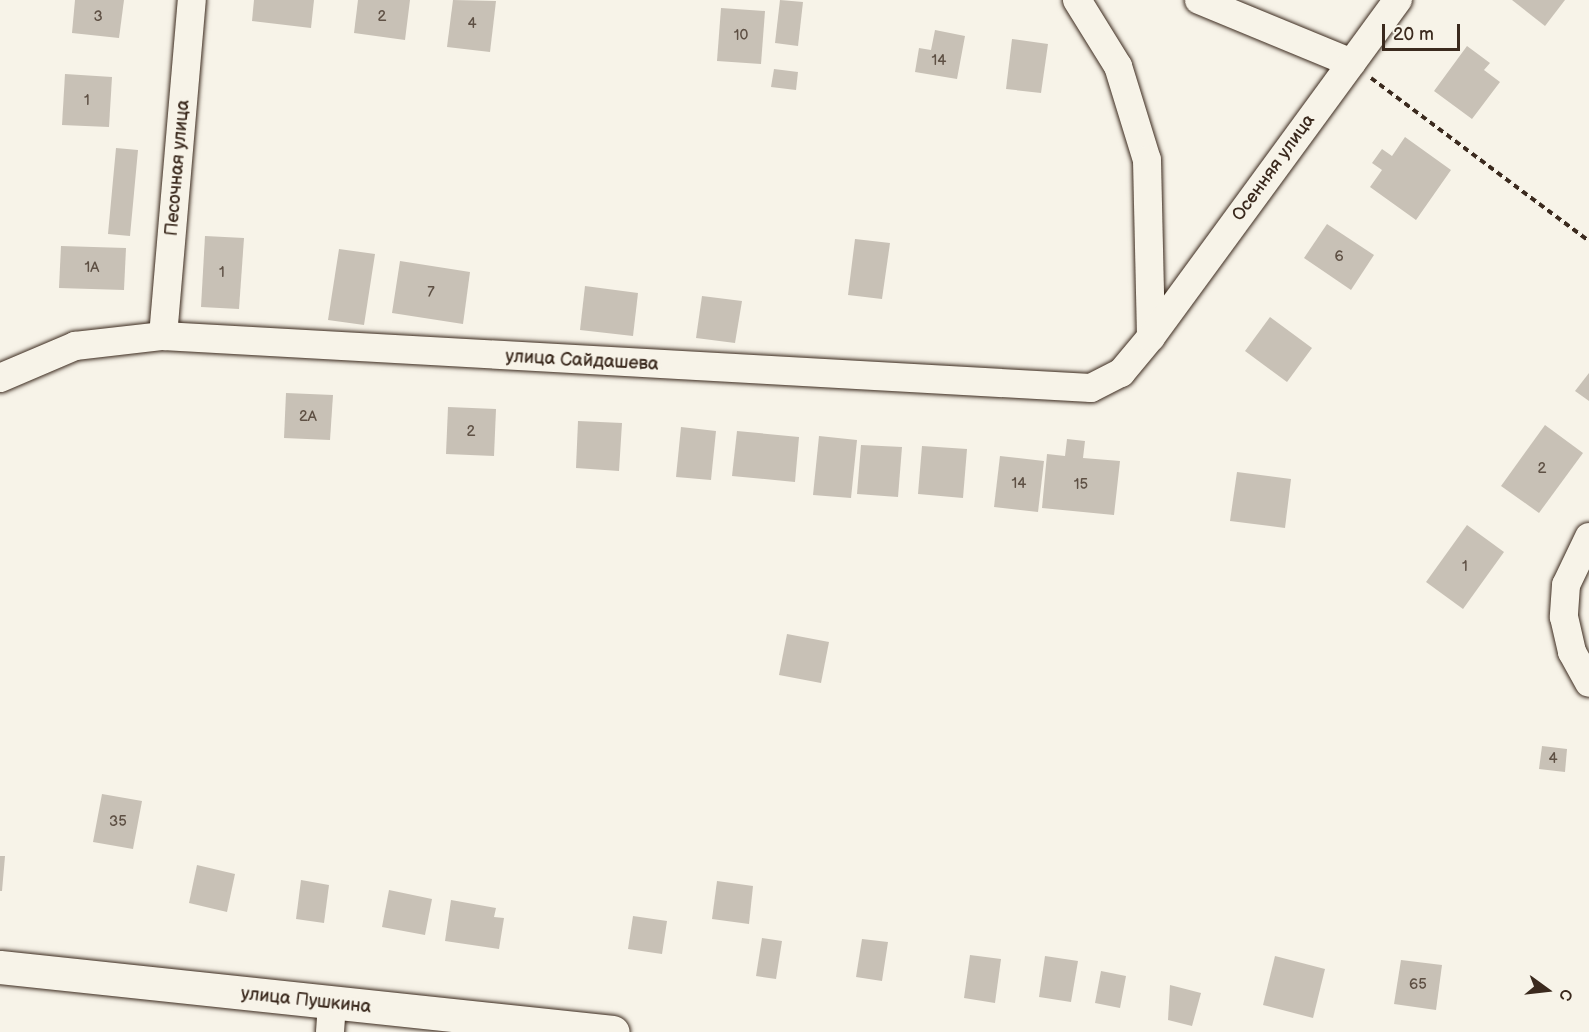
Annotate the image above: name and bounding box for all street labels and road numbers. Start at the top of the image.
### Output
street label: Песочная улица [161,99,195,237]
street label: Осенняя улица [1228,110,1320,226]
street label: улица Сайдашева [505,346,659,376]
street label: улица Пушкина [240,983,372,1019]

